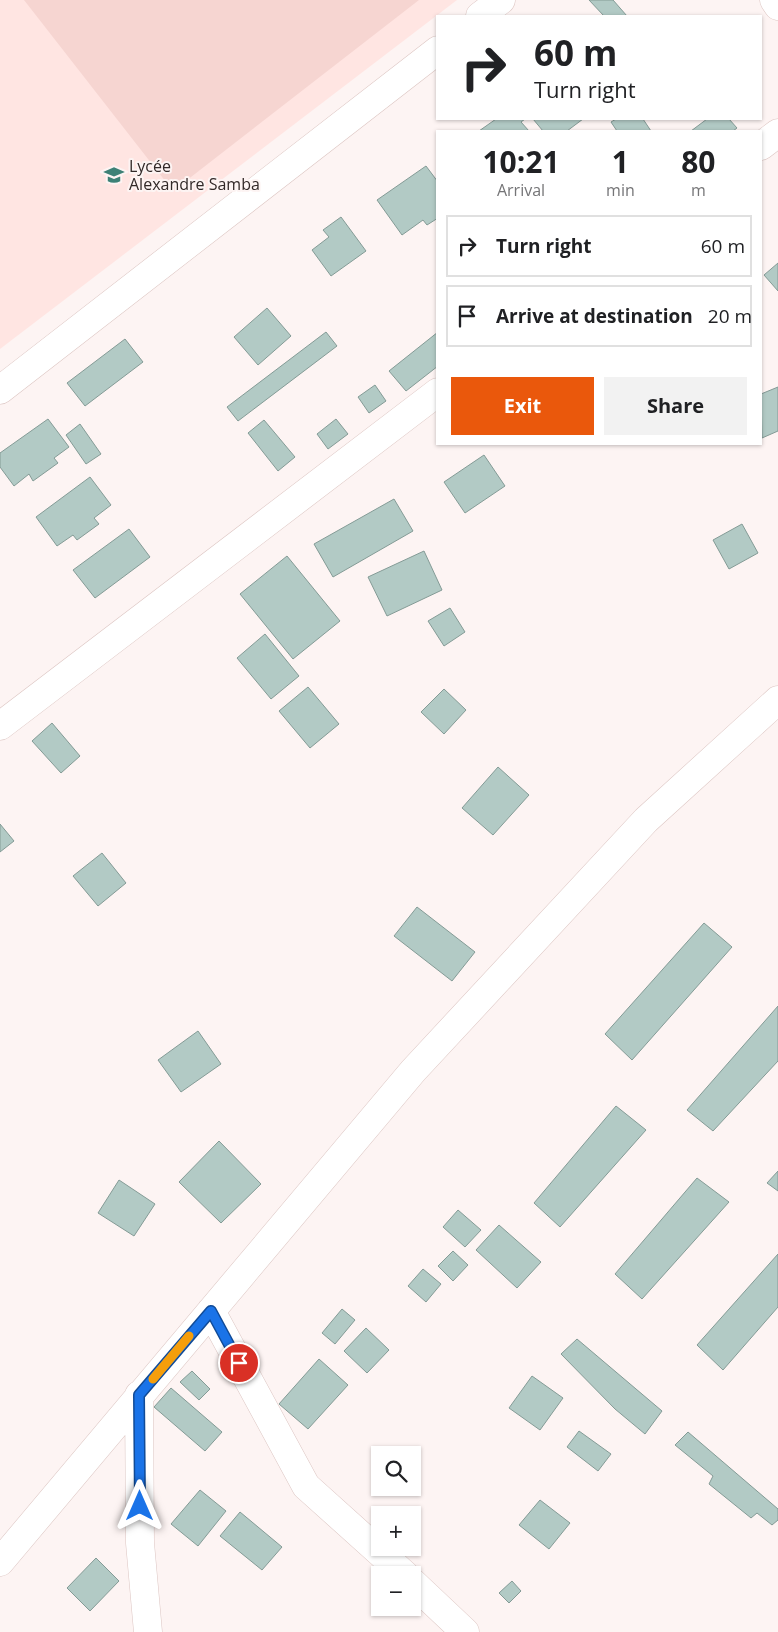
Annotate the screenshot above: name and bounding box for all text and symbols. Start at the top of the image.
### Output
text: 60 m [534,29,617,76]
icon: right [451,35,516,100]
text: Turn right [534,74,636,104]
text: 10:21 [482,141,560,182]
text: 1 [612,141,629,182]
text: 80 [681,141,716,182]
place label: Lycée Alexandre Samba [129,155,260,195]
school or university icon: Lycée Alexandre Samba [103,164,125,186]
text: Arrival [497,179,545,201]
text: min [606,179,635,201]
text: m [691,179,706,201]
icon: right [453,232,481,260]
text: Turn right [496,233,591,259]
text: 60 m [701,233,745,259]
icon: arrive [453,302,481,330]
text: Arrive at destination [496,303,693,329]
text: 20 m [708,303,752,329]
button: Exit [451,377,594,435]
button: Share [604,377,747,435]
pin [218,1342,260,1384]
icon: arrive [225,1349,253,1377]
map controls [371,1446,421,1616]
button: search [371,1446,421,1496]
position arrow [113,1479,165,1531]
button: + [371,1506,421,1556]
button: − [371,1566,421,1616]

